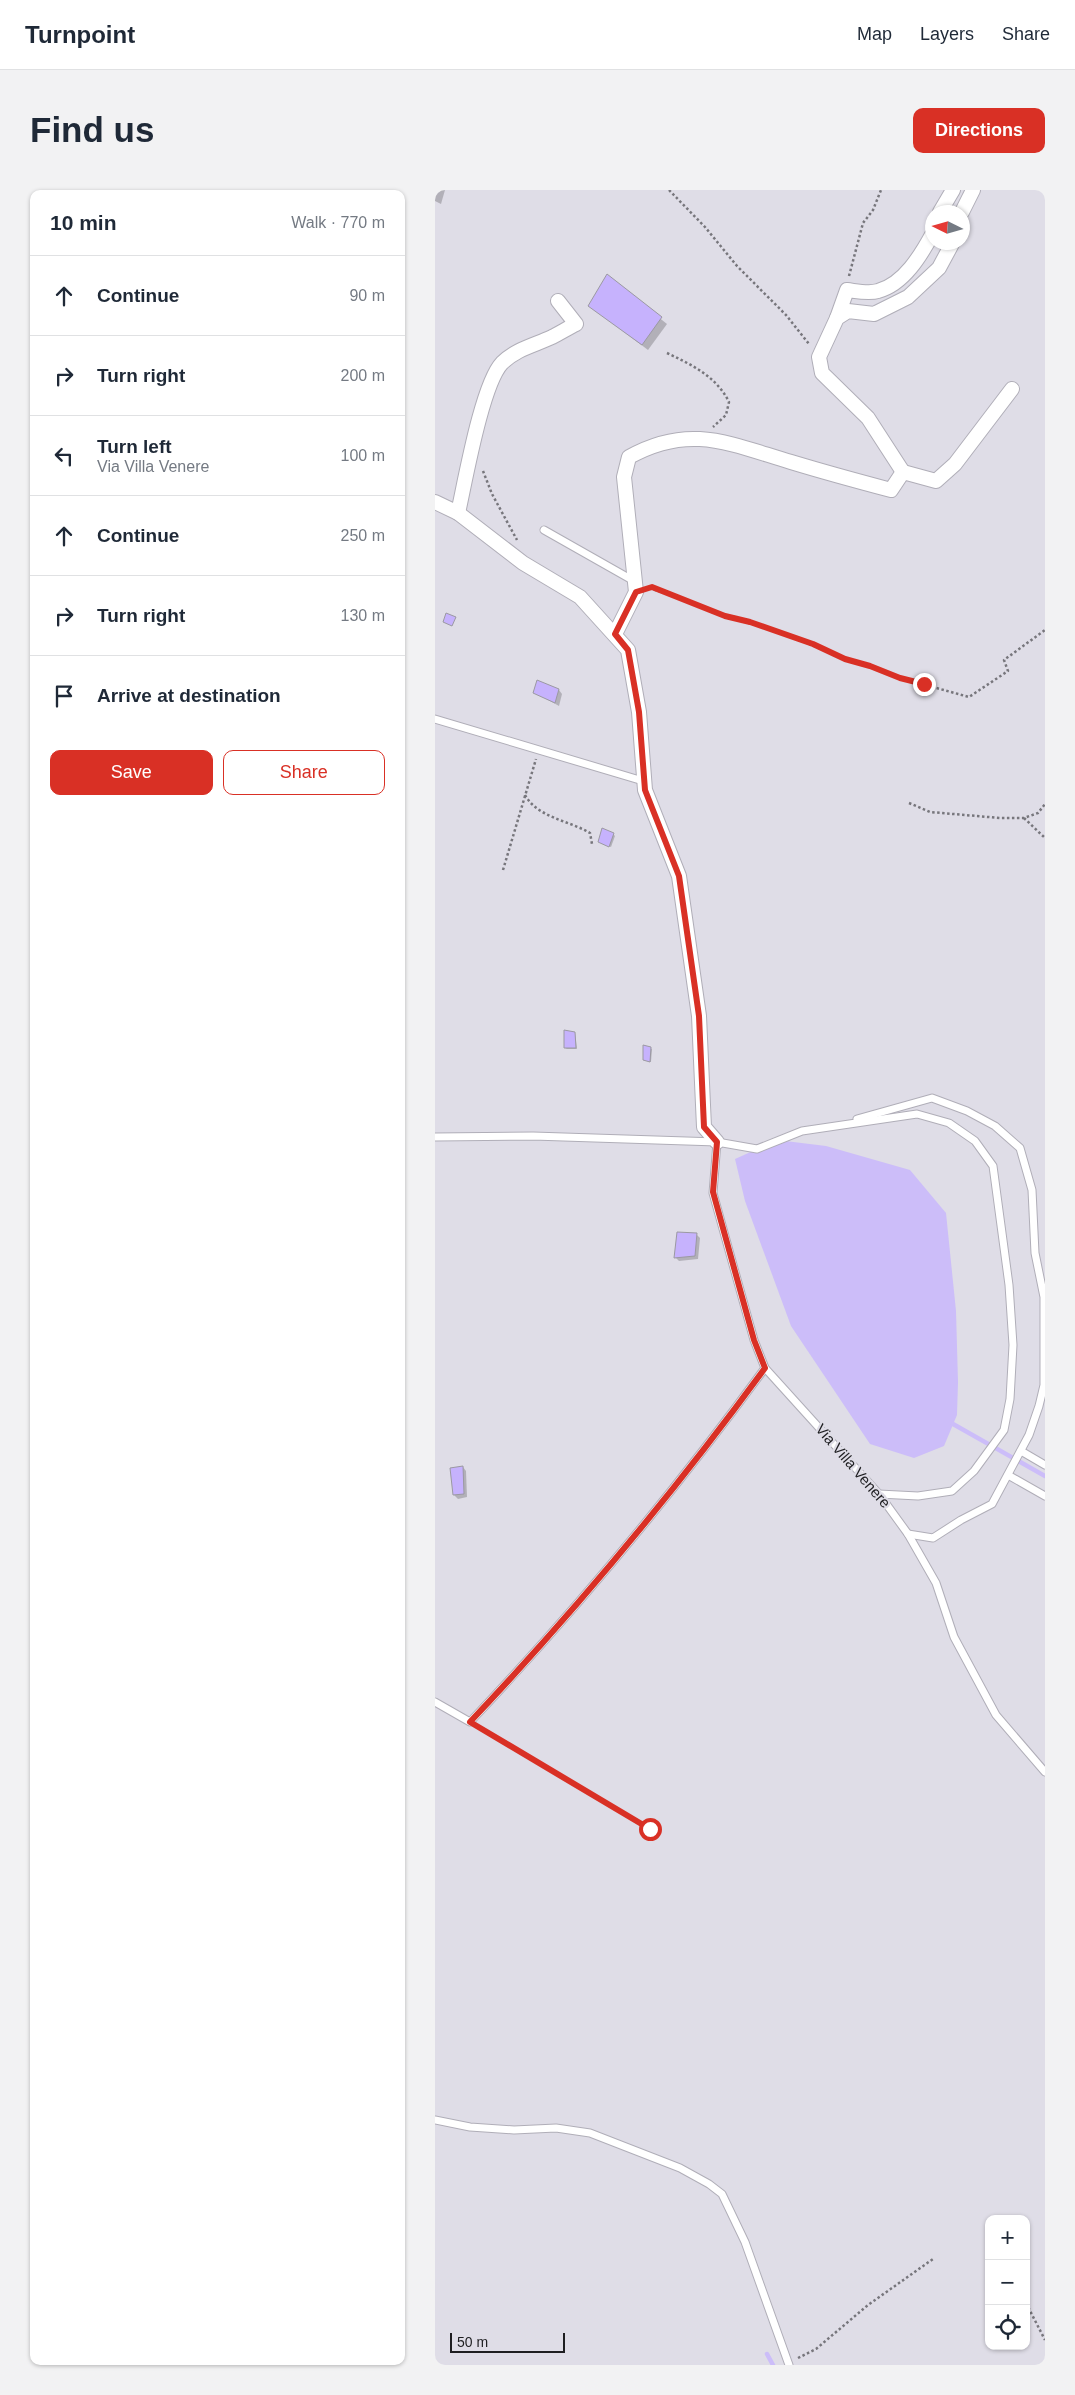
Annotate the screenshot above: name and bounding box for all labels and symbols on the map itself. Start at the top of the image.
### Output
north arrow [925,205,970,250]
route end [913,673,936,696]
street label: Via Villa Venere [812,1420,894,1511]
route start [639,1818,662,1841]
scale bar [450,2330,565,2353]

